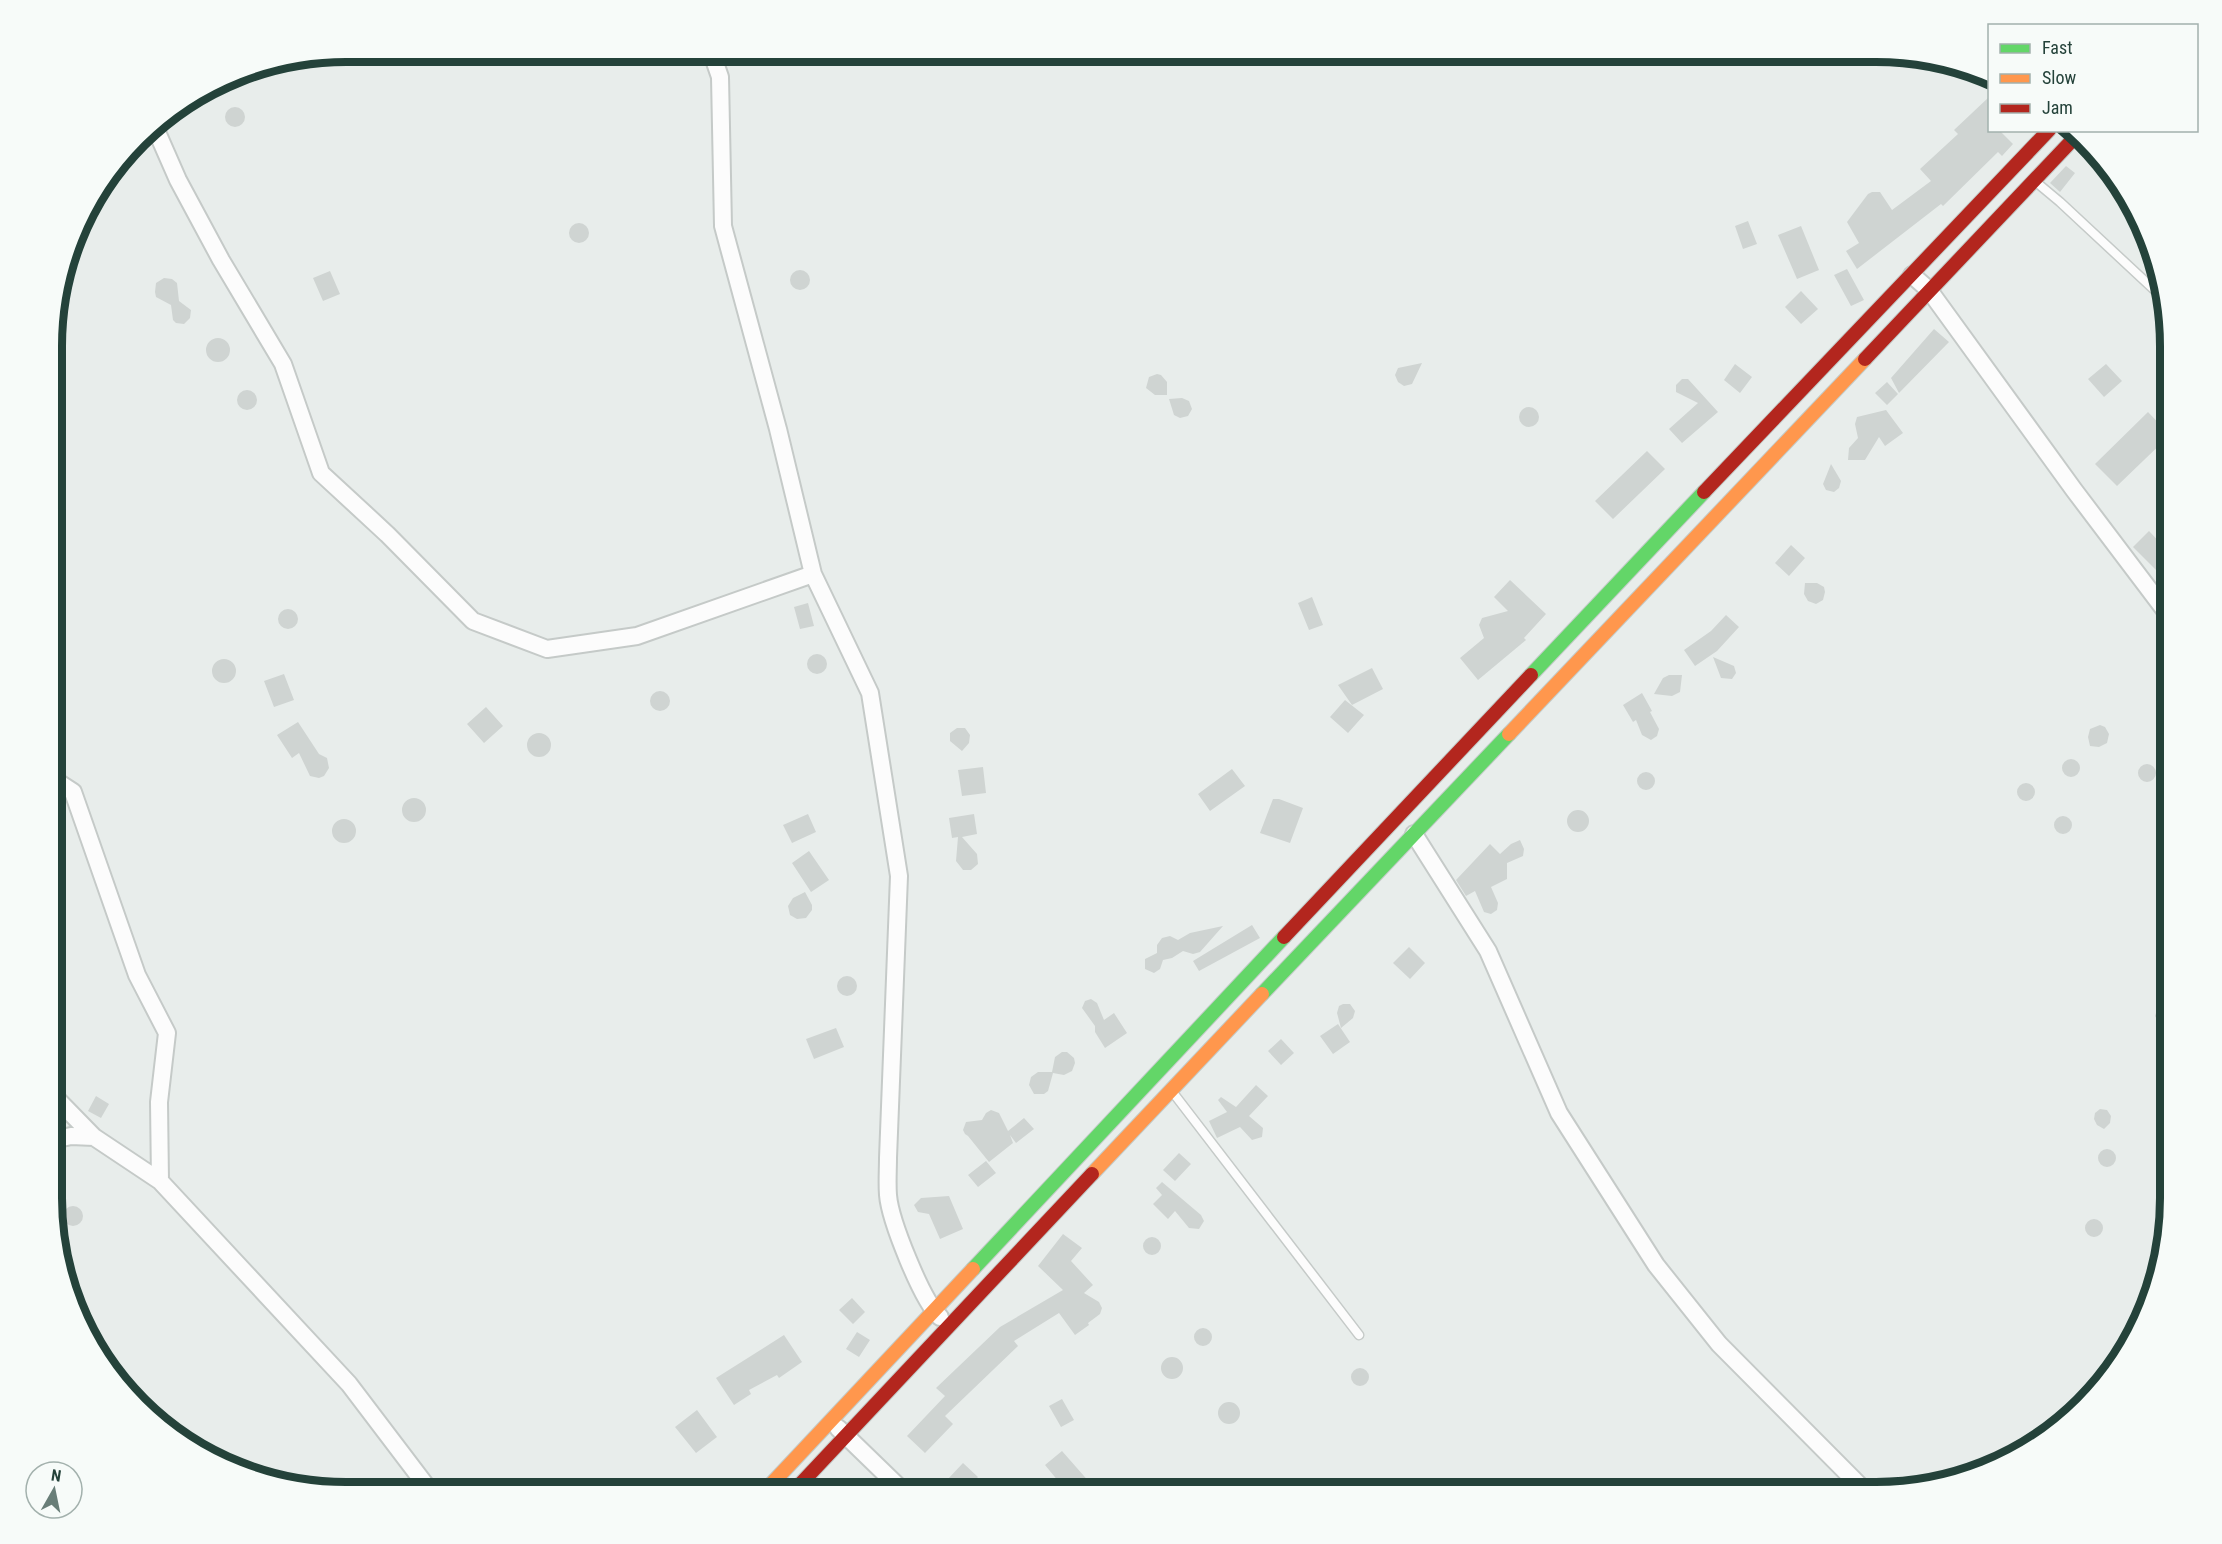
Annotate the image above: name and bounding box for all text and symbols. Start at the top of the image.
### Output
legend [1988,24,2198,132]
text: Fast [2042,37,2073,58]
text: Slow [2042,67,2077,88]
text: Jam [2042,97,2073,118]
north arrow [24,1460,84,1520]
text: N [50,1466,63,1486]

